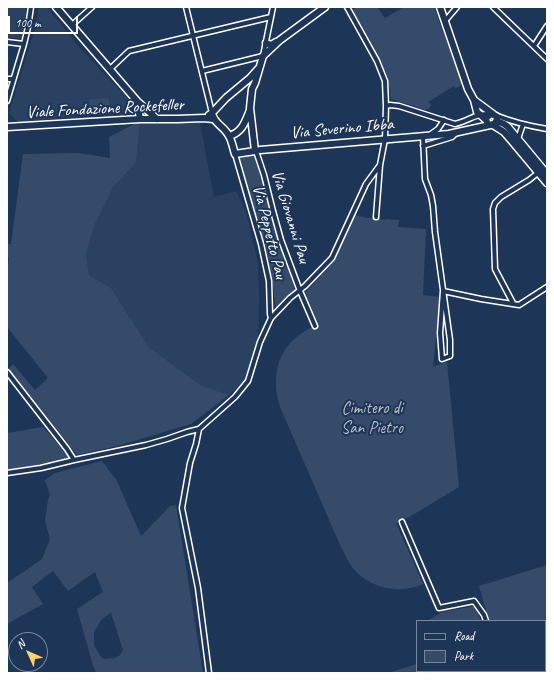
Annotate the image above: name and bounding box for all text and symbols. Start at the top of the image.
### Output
scale bar [10,8,80,34]
text: 100 m [15,15,41,31]
street label: Viale Fondazione Rockefeller [26,95,184,123]
street label: Via Severino Ibba [290,114,394,144]
street label: Via Giovanni Pau [266,168,314,266]
street label: Via Peppetto Pau [247,183,291,281]
park label: Cimitero di San Pietro [341,399,403,439]
legend [416,620,546,672]
text: Road [454,628,474,644]
north arrow [8,632,48,672]
text: N [13,637,28,652]
text: Park [454,648,473,664]

